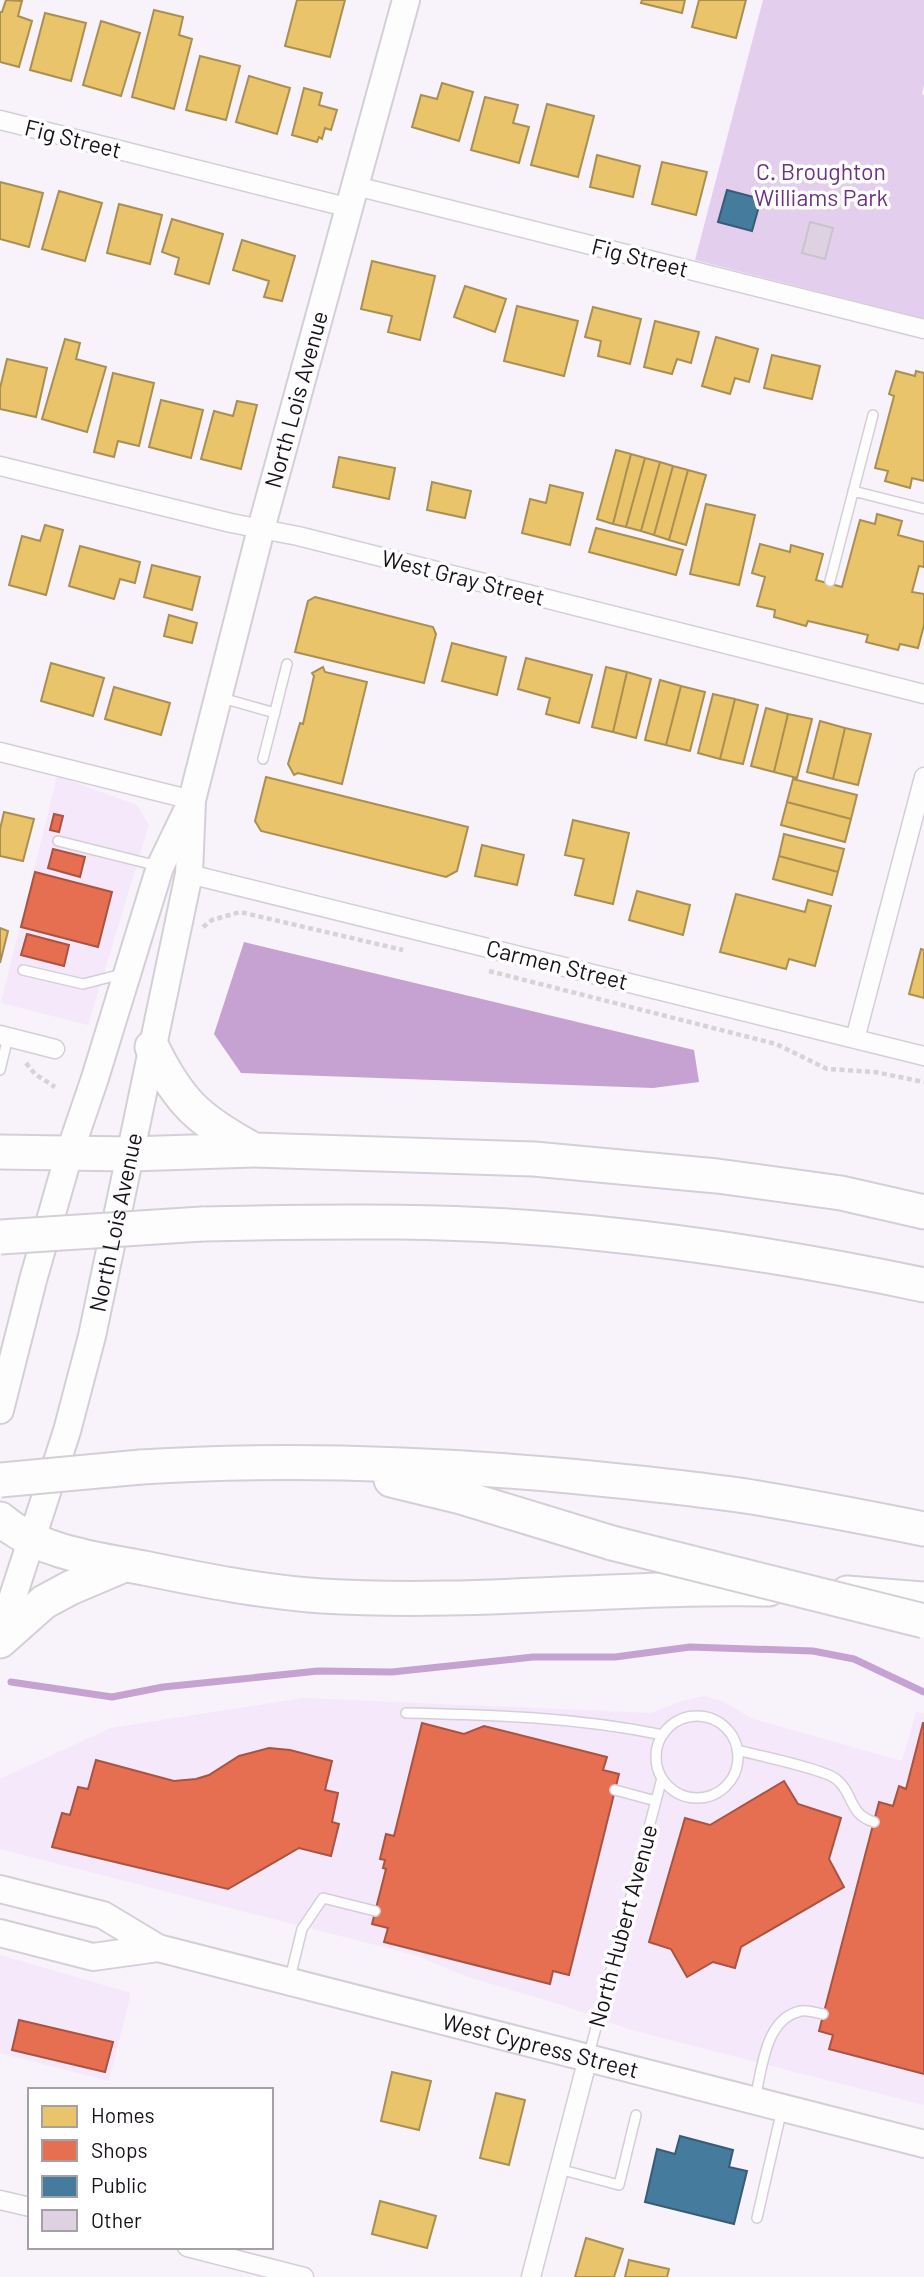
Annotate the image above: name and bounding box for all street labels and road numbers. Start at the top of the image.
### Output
street label: Fig Street [22,113,124,164]
street label: Fig Street [589,232,691,283]
street label: North Lois Avenue [258,307,333,491]
street label: West Gray Street [379,543,548,611]
street label: Carmen Street [484,933,631,995]
street label: North Lois Avenue [82,1130,147,1314]
street label: North Hubert Avenue [581,1821,663,2030]
street label: West Cypress Street [439,2006,642,2083]

